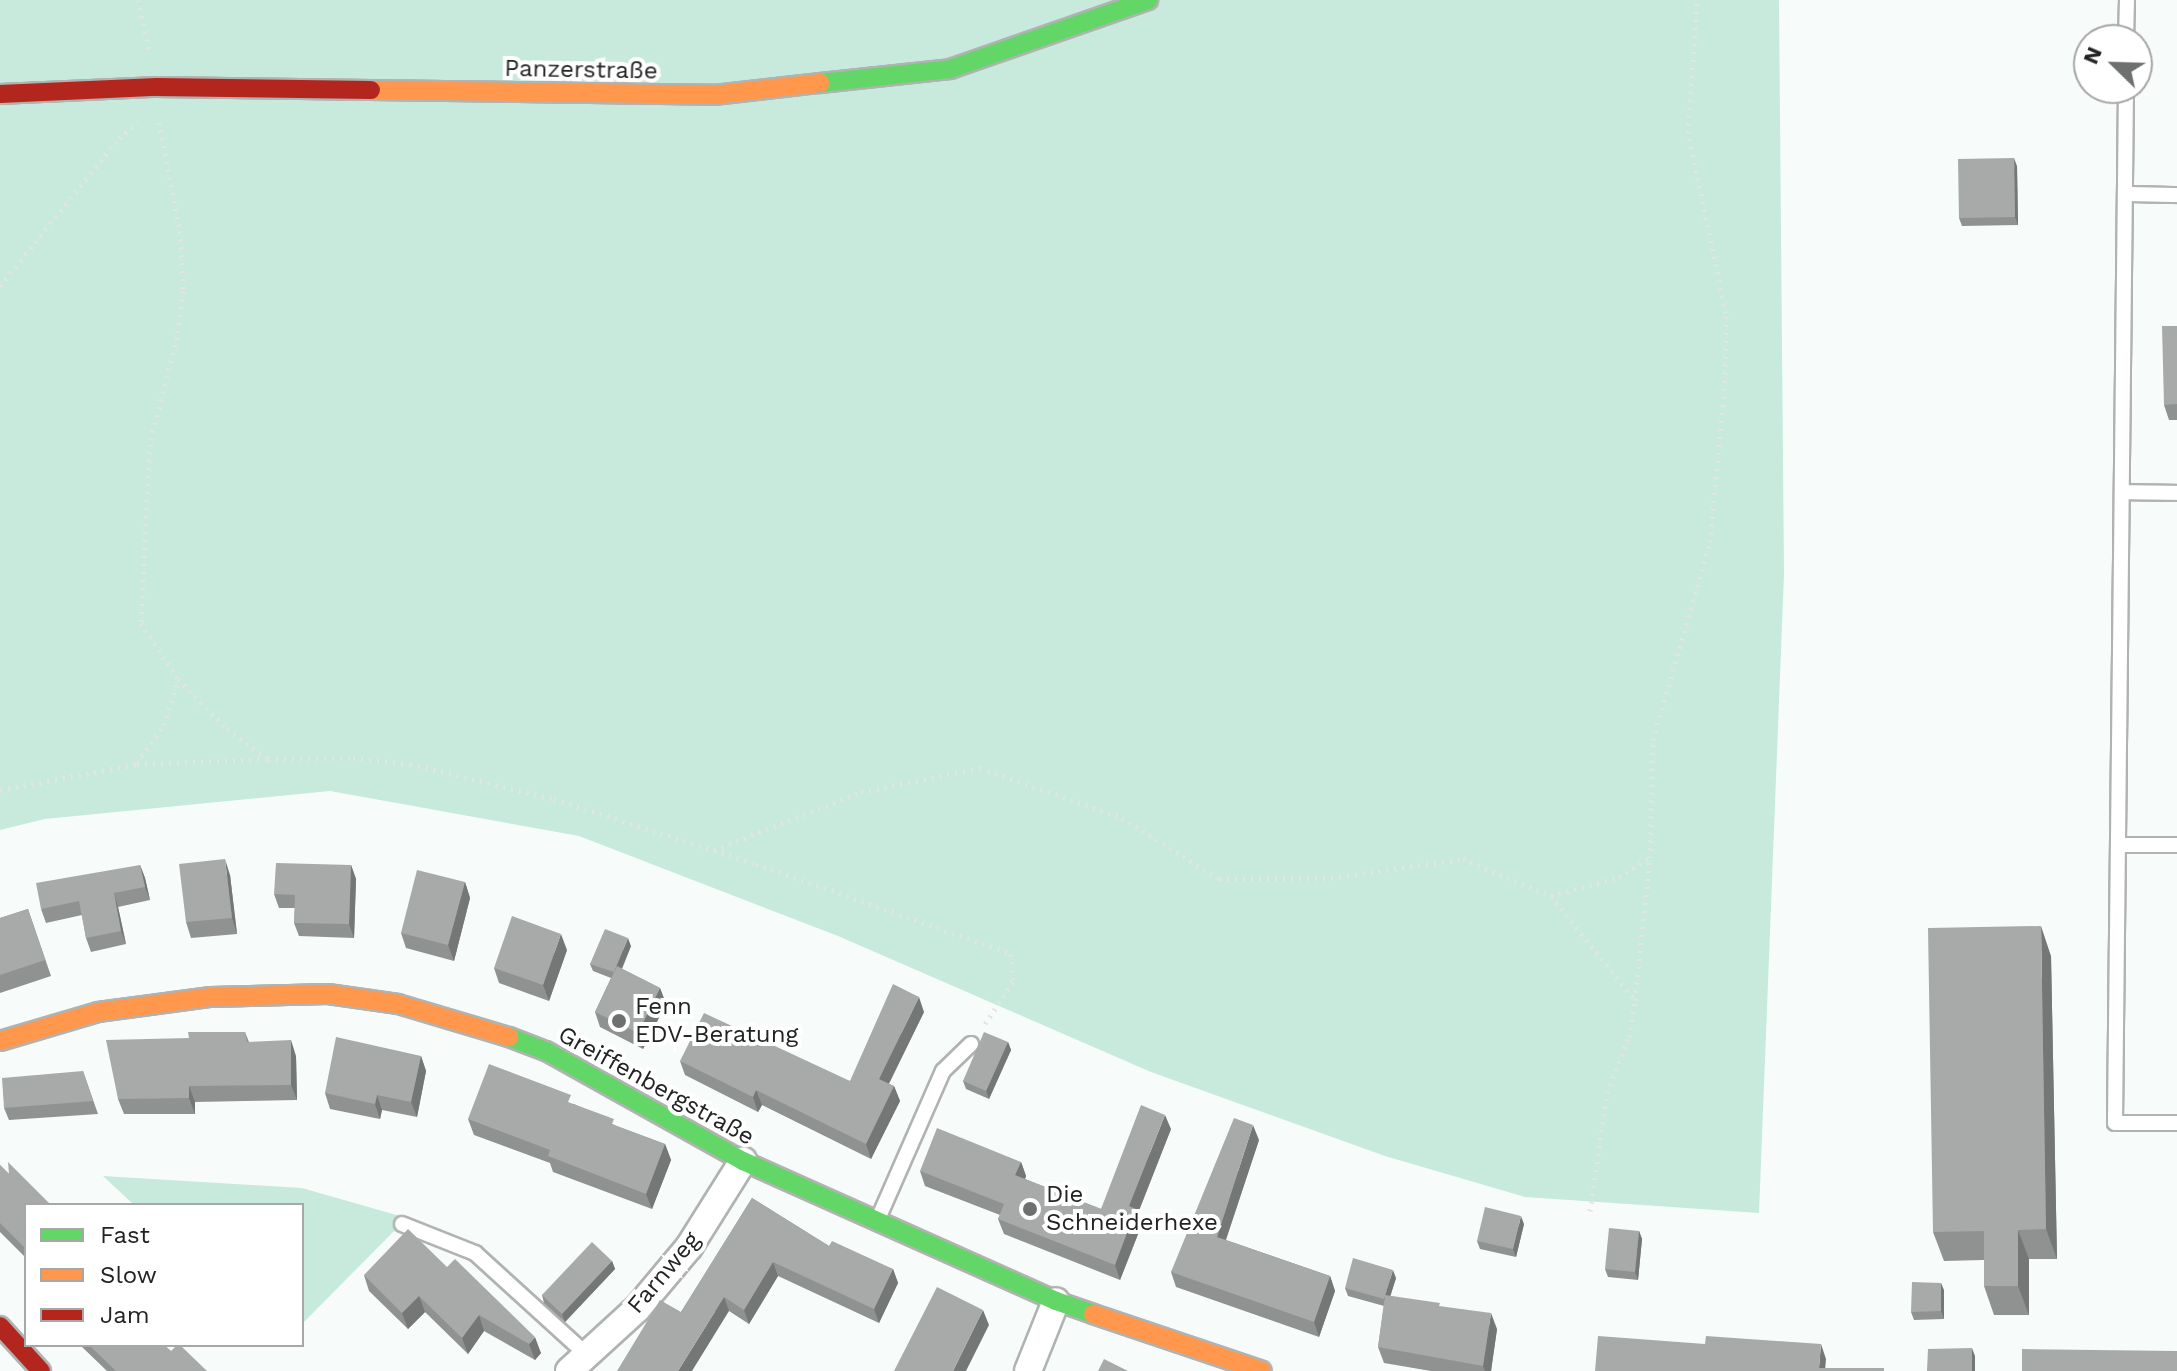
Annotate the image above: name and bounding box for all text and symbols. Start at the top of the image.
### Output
north arrow [2073,24,2153,104]
text: N [2078,43,2107,68]
street label: Panzerstraße [504,54,658,86]
place label: Fenn EDV-Beratung [635,993,798,1049]
marker: Fenn EDV-Beratung [610,1012,628,1030]
street label: Greiffenbergstraße [553,1020,759,1152]
place label: Die Schneiderhexe [1046,1181,1218,1237]
marker: Die Schneiderhexe [1021,1200,1039,1218]
legend [24,1203,304,1347]
text: Fast [100,1221,150,1249]
street label: Farnweg [622,1226,706,1320]
text: Slow [100,1261,157,1289]
text: Jam [100,1301,150,1329]

